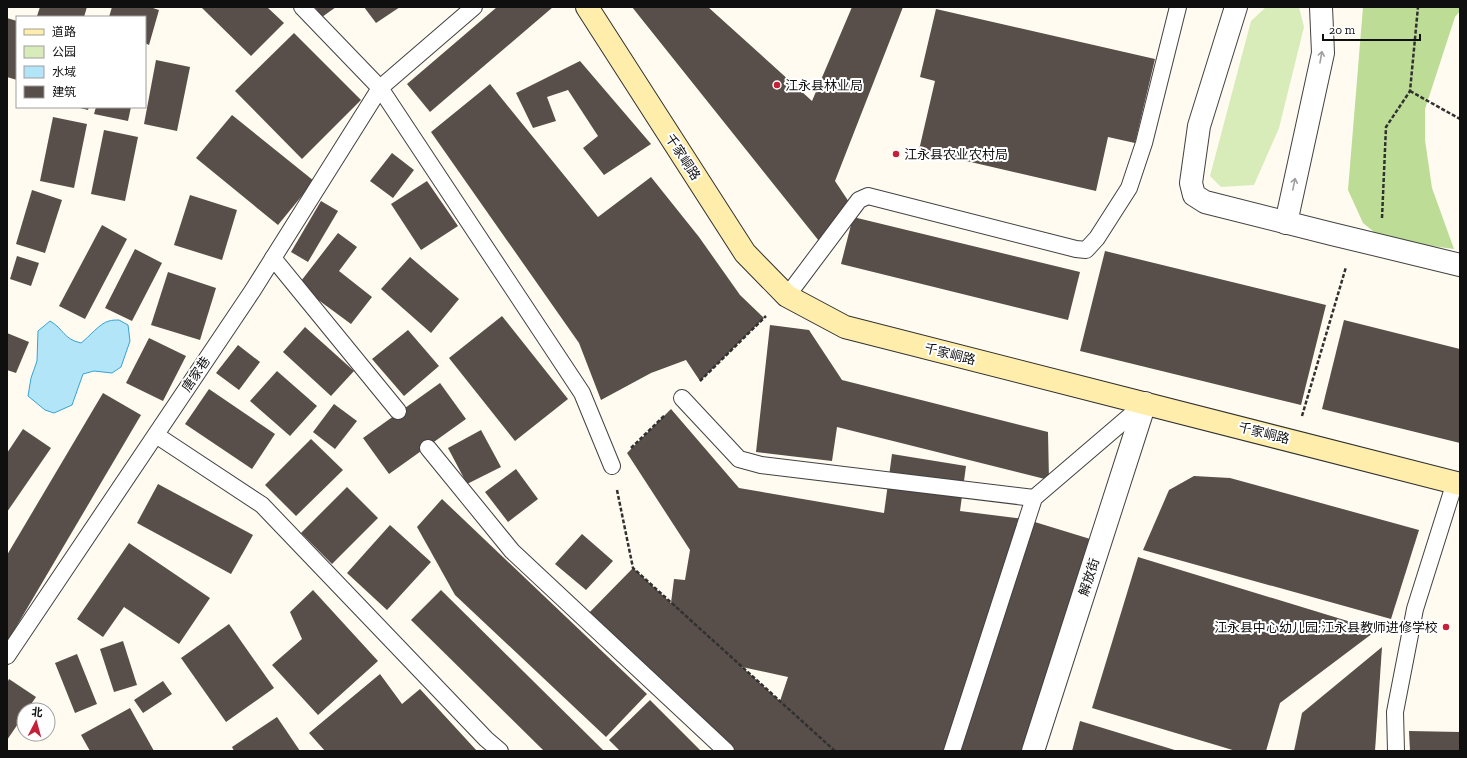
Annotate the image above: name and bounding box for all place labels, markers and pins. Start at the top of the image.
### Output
place label: 江永县林业局 [785,78,863,93]
marker: 江永县林业局 [772,80,782,90]
place label: 江永县农业农村局 [904,147,1008,162]
marker: 江永县农业农村局 [891,149,901,159]
place label: 江永县中心幼儿园;江永县教师进修学校 [1214,620,1438,635]
marker: 江永县中心幼儿园;江永县教师进修学校 [1441,622,1451,632]

